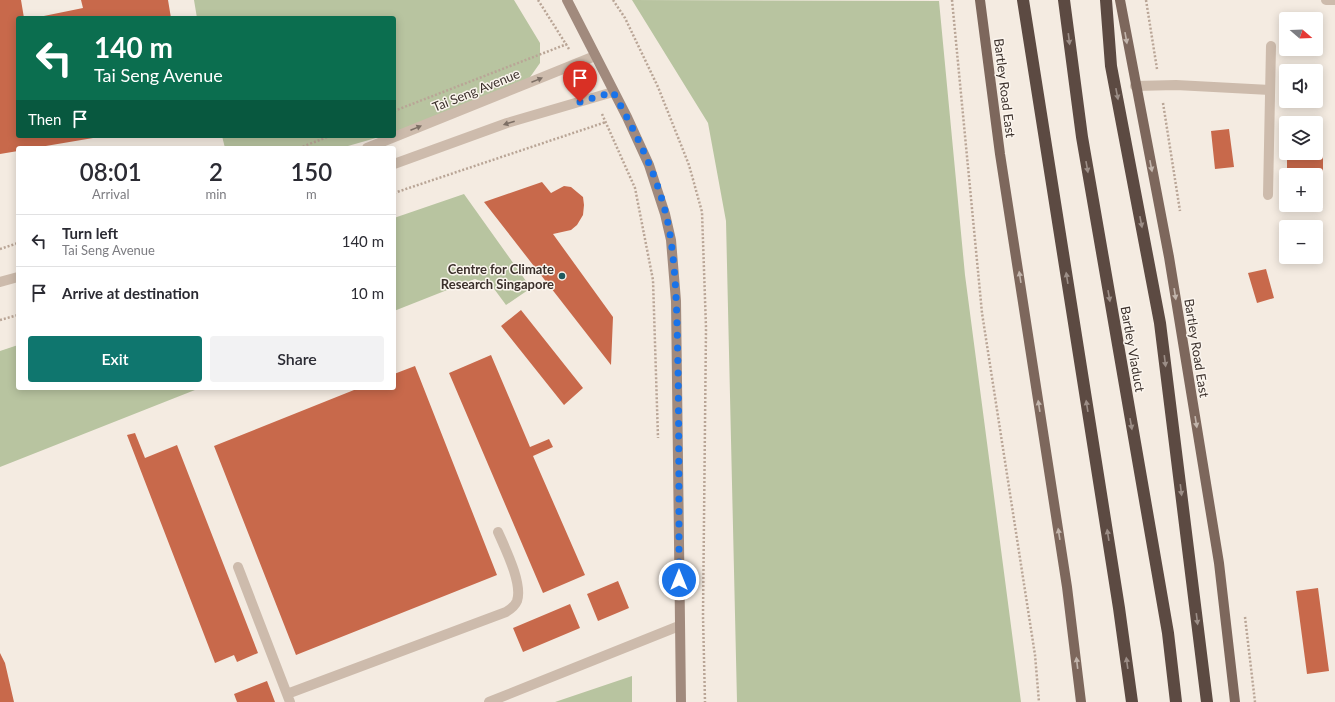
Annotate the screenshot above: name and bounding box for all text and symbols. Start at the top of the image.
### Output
north arrow [1279,12,1323,56]
map controls [1279,12,1323,264]
text: 140 m [94,30,173,64]
icon: left [28,32,80,84]
one-way arrow [1124,32,1130,45]
one-way arrow [1066,33,1073,45]
street label: Bartley Road East [991,37,1019,139]
pin [563,61,597,102]
text: Tai Seng Avenue [94,64,223,86]
button: sound [1279,64,1323,108]
street label: Tai Seng Avenue [430,65,522,115]
icon: arrive [569,67,591,89]
one-way arrow [531,76,543,82]
one-way arrow [1114,88,1120,100]
icon: arrive [69,108,91,130]
text: Then [28,110,61,128]
button: layers [1279,116,1323,160]
one-way arrow [502,120,514,126]
one-way arrow [411,125,423,131]
text: 08:01 [80,157,142,186]
text: 2 [209,157,223,186]
text: 150 [290,157,332,186]
one-way arrow [1149,160,1155,172]
one-way arrow [1085,161,1091,174]
button: + [1279,168,1323,212]
text: Arrival [92,186,129,202]
text: min [205,186,227,202]
text: m [306,186,317,202]
one-way arrow [1138,216,1144,228]
button: − [1279,220,1323,264]
text: Turn left [62,224,118,242]
icon: left [28,230,50,252]
text: 140 m [342,232,384,250]
text: Tai Seng Avenue [62,242,155,258]
place label: Centre for Climate Research Singapore [441,261,554,292]
marker: Centre for Climate Research Singapore [557,271,567,281]
one-way arrow [1016,271,1022,284]
one-way arrow [1064,272,1070,284]
icon: arrive [28,282,50,304]
text: Arrive at destination [62,284,199,302]
text: 10 m [350,284,384,302]
one-way arrow [1172,288,1178,300]
one-way arrow [1107,289,1113,302]
street label: Bartley Road East [1181,297,1213,399]
street label: Bartley Viaduct [1118,305,1148,394]
button: Exit [28,336,202,382]
button: Share [210,336,384,382]
one-way arrow [1162,355,1168,367]
one-way arrow [1036,400,1042,412]
one-way arrow [1084,400,1090,412]
one-way arrow [1193,416,1199,428]
one-way arrow [1129,418,1135,430]
one-way arrow [1178,484,1184,496]
one-way arrow [1056,528,1062,541]
one-way arrow [1105,529,1111,541]
position arrow [658,559,700,601]
one-way arrow [1193,613,1200,625]
one-way arrow [1073,657,1080,669]
one-way arrow [1124,657,1130,669]

